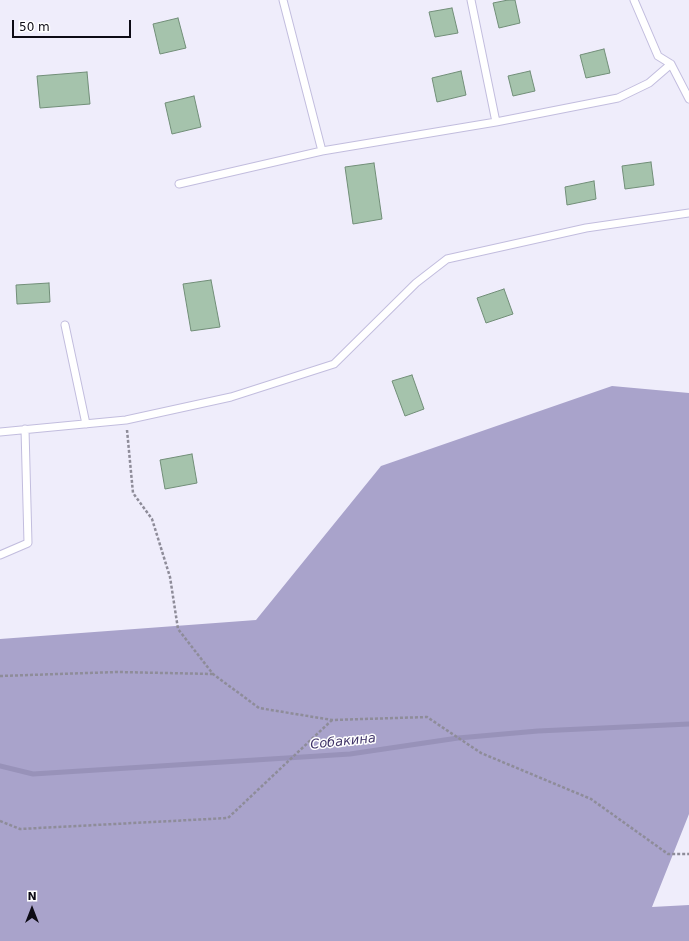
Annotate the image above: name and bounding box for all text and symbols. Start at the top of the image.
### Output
scale bar [14,12,133,38]
text: 50 m [19,20,50,34]
water label: Собакина [309,731,377,753]
north arrow [12,889,52,929]
text: N [27,890,37,903]

